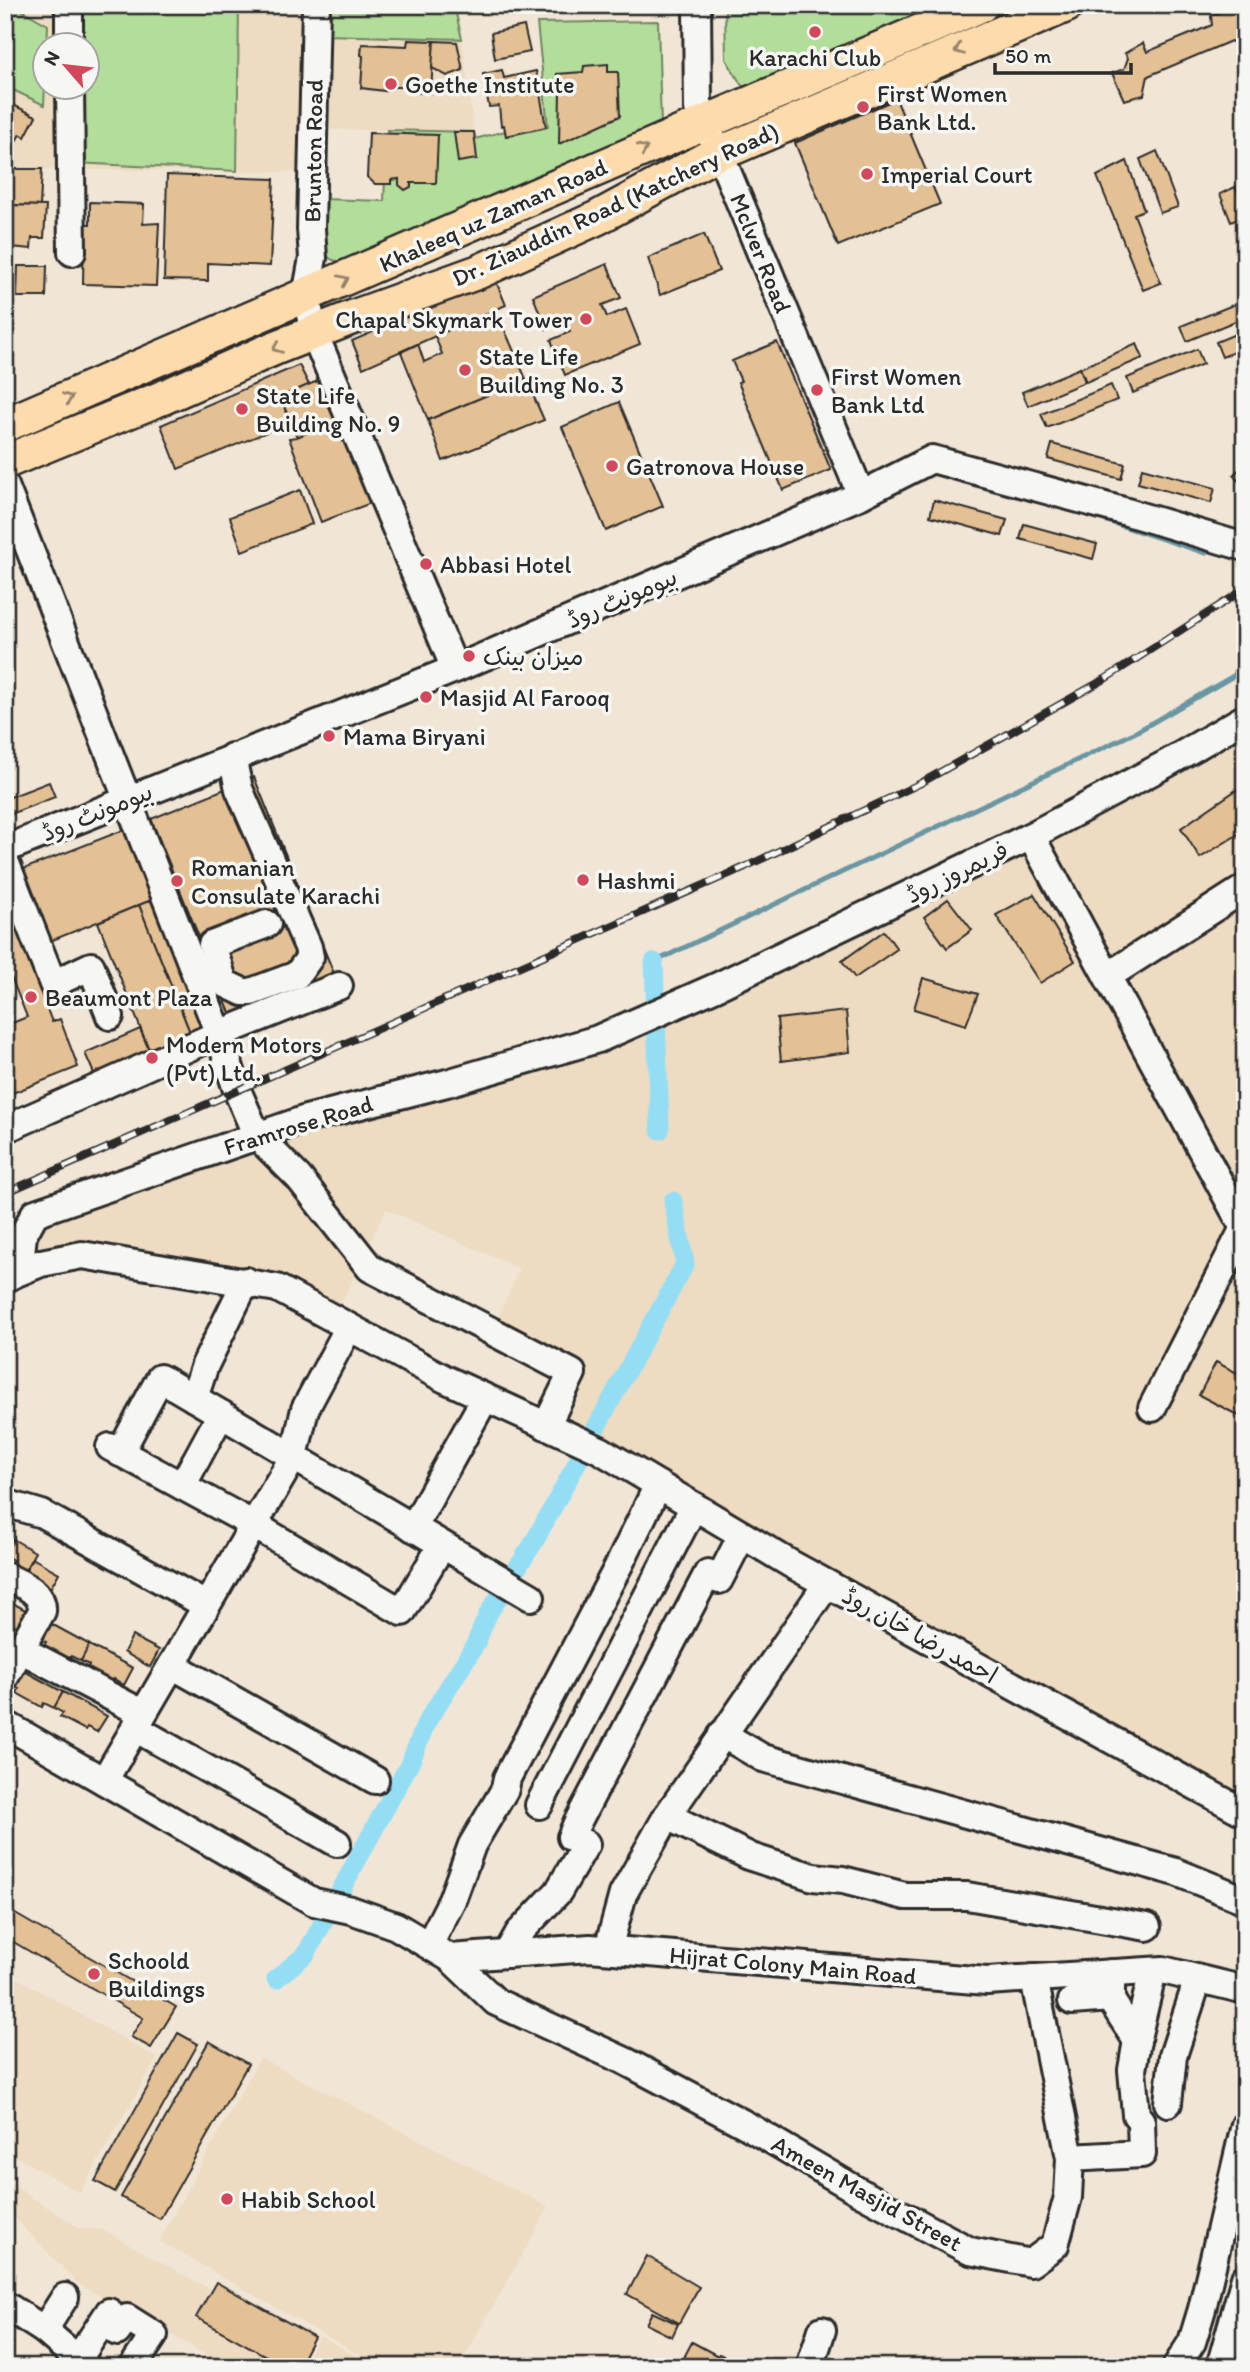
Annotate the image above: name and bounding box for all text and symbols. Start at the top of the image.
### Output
marker: Karachi Club [807,24,823,40]
north arrow [32,32,102,102]
scale bar [995,32,1131,76]
one-way arrow [954,42,966,56]
place label: Karachi Club [749,43,881,72]
text: 50 m [1005,43,1052,68]
text: N [38,47,65,69]
place label: Goethe Institute [405,70,575,99]
marker: Goethe Institute [383,76,399,92]
street label: Brunton Road [297,79,329,223]
place label: First Women Bank Ltd. [877,79,1008,136]
marker: First Women Bank Ltd. [855,99,871,115]
street label: Dr. Ziauddin Road (Katchery Road) [447,115,783,293]
one-way arrow [635,143,648,157]
street label: Khaleeq uz Zaman Road [375,152,611,278]
place label: Imperial Court [881,160,1033,189]
marker: Imperial Court [859,166,875,182]
street label: Mclver Road [724,189,798,317]
one-way arrow [338,274,350,288]
place label: Chapal Skymark Tower [335,305,572,334]
marker: Chapal Skymark Tower [578,311,594,327]
one-way arrow [271,340,284,354]
place label: State Life Building No. 3 [479,342,624,399]
marker: State Life Building No. 3 [457,362,473,378]
place label: First Women Bank Ltd [831,362,962,419]
place label: State Life Building No. 9 [256,381,400,438]
marker: First Women Bank Ltd [809,382,825,398]
one-way arrow [61,392,73,406]
marker: State Life Building No. 9 [234,401,250,417]
place label: Gatronova House [626,452,804,481]
marker: Gatronova House [604,458,620,474]
place label: Abbasi Hotel [440,550,571,579]
marker: Abbasi Hotel [418,556,434,572]
street label: بیومونٹ روڈ [562,562,682,635]
place label: میزان بینک [483,642,583,671]
marker: میزان بینک [461,648,477,664]
place label: Masjid Al Farooq [440,683,610,712]
marker: Masjid Al Farooq [418,689,434,705]
place label: Mama Biryani [343,722,486,751]
marker: Mama Biryani [321,728,337,744]
street label: بیومونٹ روڈ [37,777,157,848]
street label: فریمروز روڈ [901,835,1013,909]
place label: Romanian Consulate Karachi [191,853,380,910]
place label: Hashmi [597,866,675,895]
marker: Hashmi [575,872,591,888]
marker: Romanian Consulate Karachi [169,873,185,889]
place label: Beaumont Plaza [45,983,213,1012]
marker: Beaumont Plaza [23,989,39,1005]
place label: Modern Motors (Pvt) Ltd. [166,1030,322,1087]
marker: Modern Motors (Pvt) Ltd. [144,1050,160,1066]
street label: Framrose Road [220,1089,376,1161]
street label: احمد رضا خان روڈ [837,1580,1003,1690]
street label: Hijrat Colony Main Road [668,1940,918,1990]
place label: Schoold Buildings [108,1946,205,2003]
marker: Schoold Buildings [86,1966,102,1982]
street label: Ameen Masjid Street [767,2129,967,2257]
place label: Habib School [241,2185,376,2214]
marker: Habib School [219,2191,235,2207]

